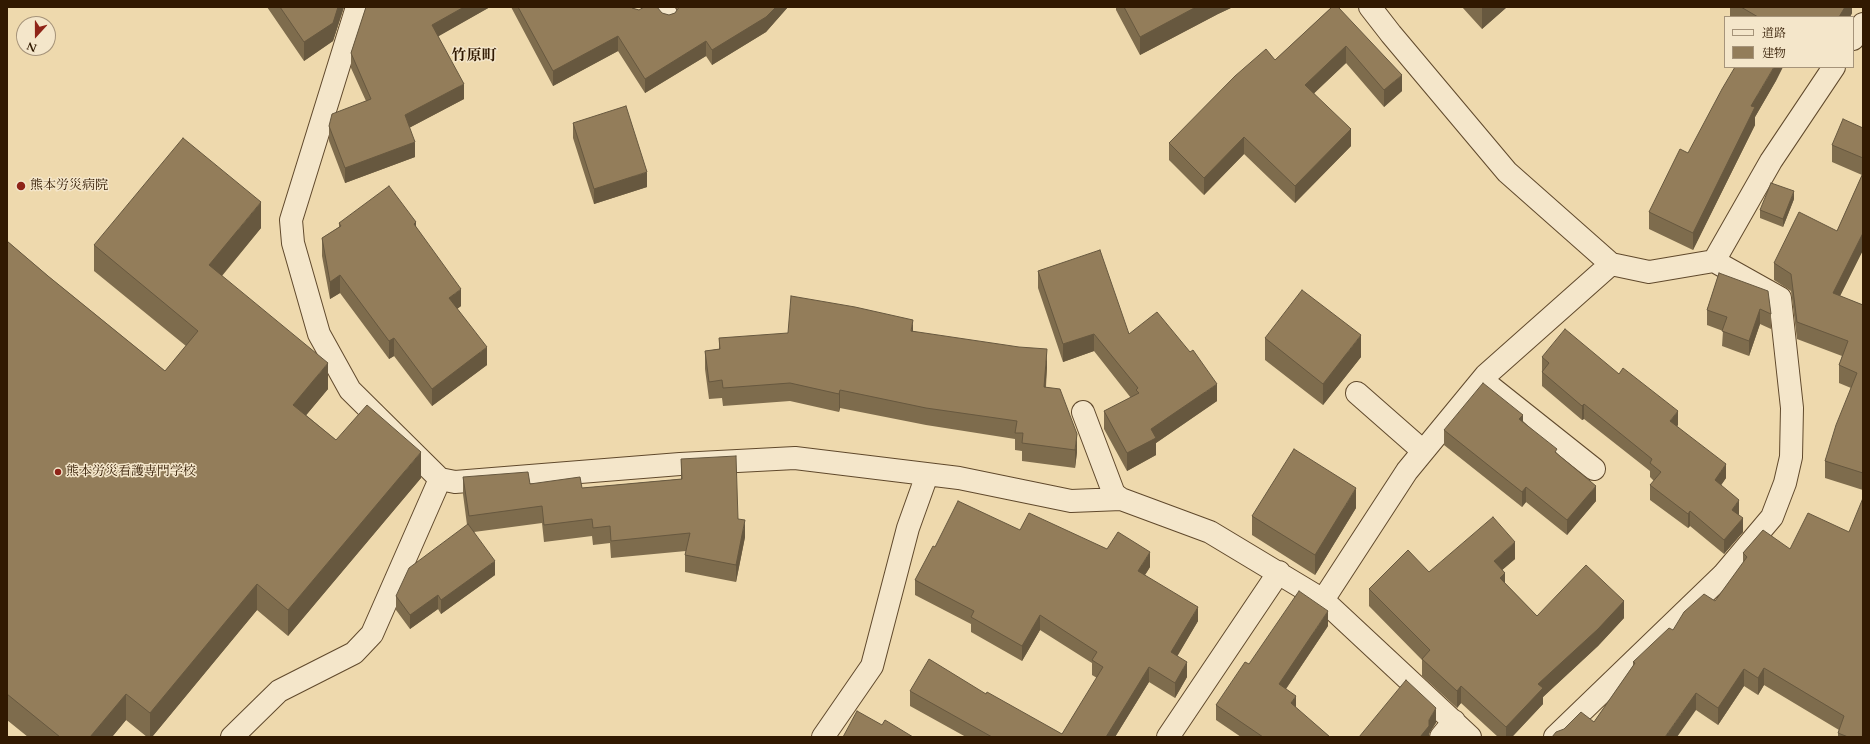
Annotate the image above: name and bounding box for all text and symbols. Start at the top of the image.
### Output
north arrow [16,16,56,56]
legend [1724,16,1854,68]
text: 道路 [1762,25,1786,41]
text: N [25,38,39,55]
text: 建物 [1762,45,1786,61]
district label: 竹原町 [452,48,496,66]
place label: 熊本労災病院 [30,178,108,194]
marker: 熊本労災病院 [15,180,27,192]
place label: 熊本労災看護専門学校 [66,464,196,480]
marker: 熊本労災看護専門学校 [53,467,63,477]

